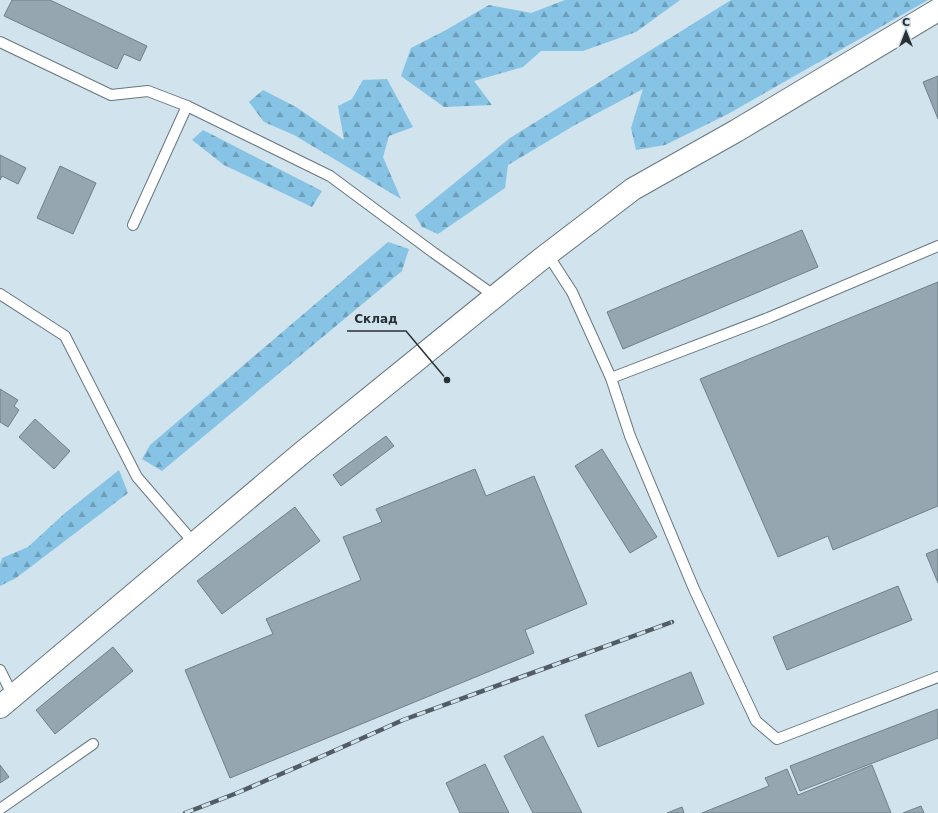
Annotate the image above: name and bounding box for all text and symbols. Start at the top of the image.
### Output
north arrow [886,12,926,52]
text: С [902,16,910,29]
callout: Склад [347,307,406,331]
text: Склад [354,312,398,326]

